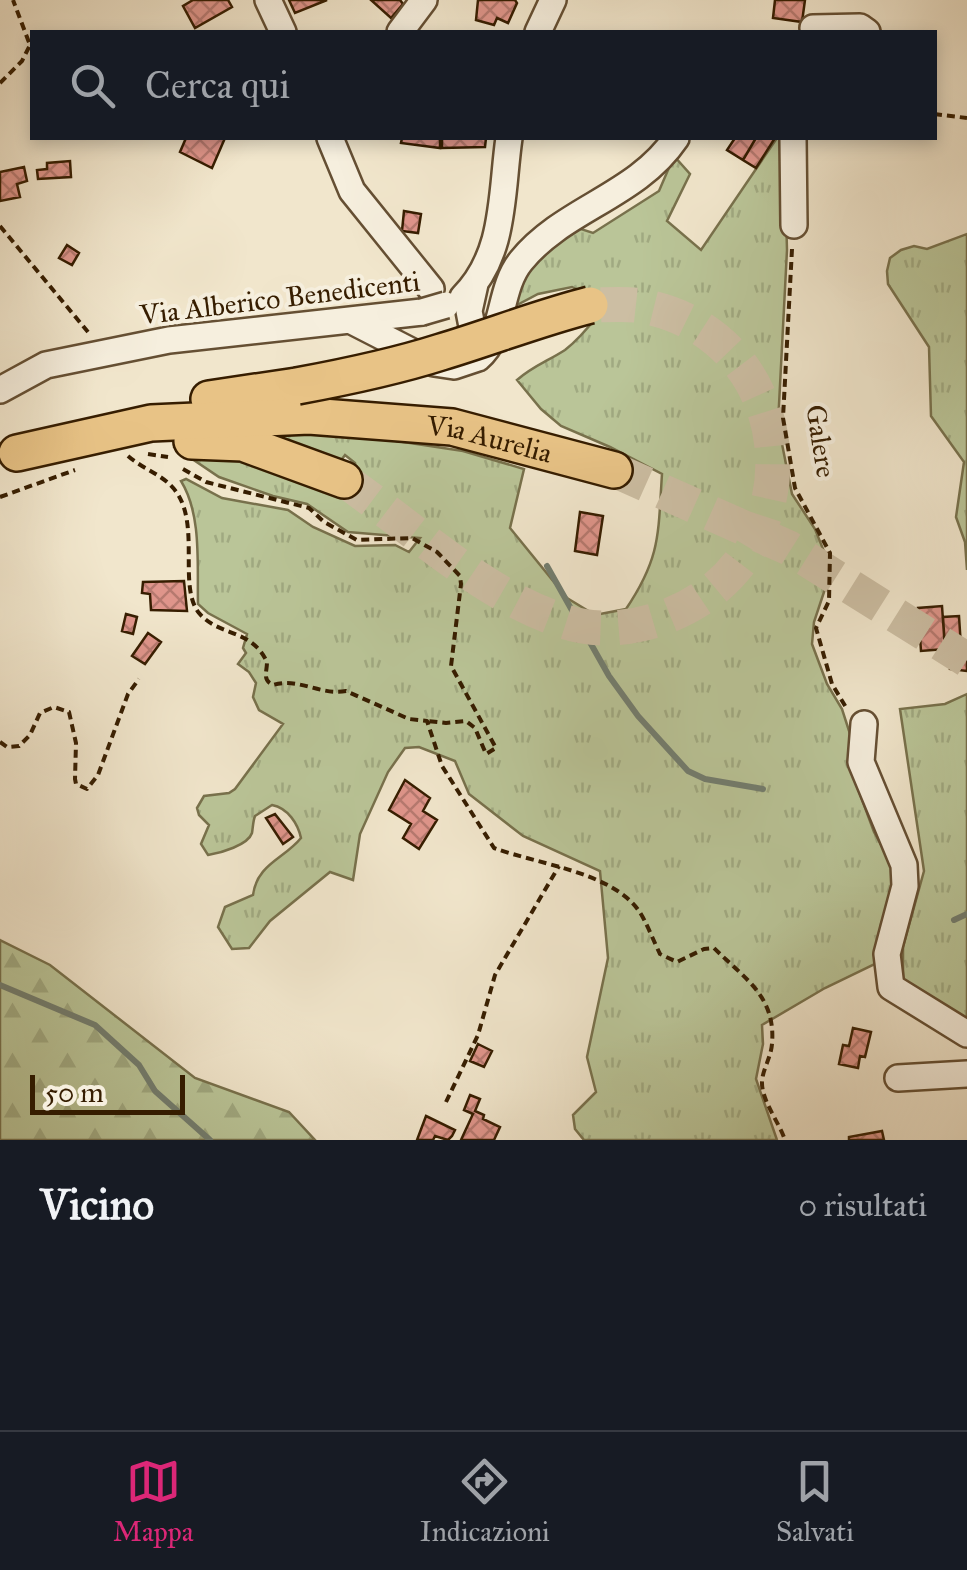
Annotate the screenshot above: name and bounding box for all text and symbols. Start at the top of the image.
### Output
search box [30,30,937,140]
icon: search [65,58,120,113]
text: Cerca qui [145,62,290,108]
street label: Via Alberico Benedicenti [137,263,422,333]
street label: Galere [798,402,844,480]
street label: Via Aurelia [425,408,556,470]
scale bar [30,1070,185,1114]
text: 50 m [45,1075,104,1110]
text: Vicino [40,1179,154,1231]
text: 0 risultati [798,1186,927,1225]
tab: Mappa [113,1454,194,1549]
tab: Indicazioni [420,1454,550,1549]
tab: Salvati [776,1454,854,1549]

